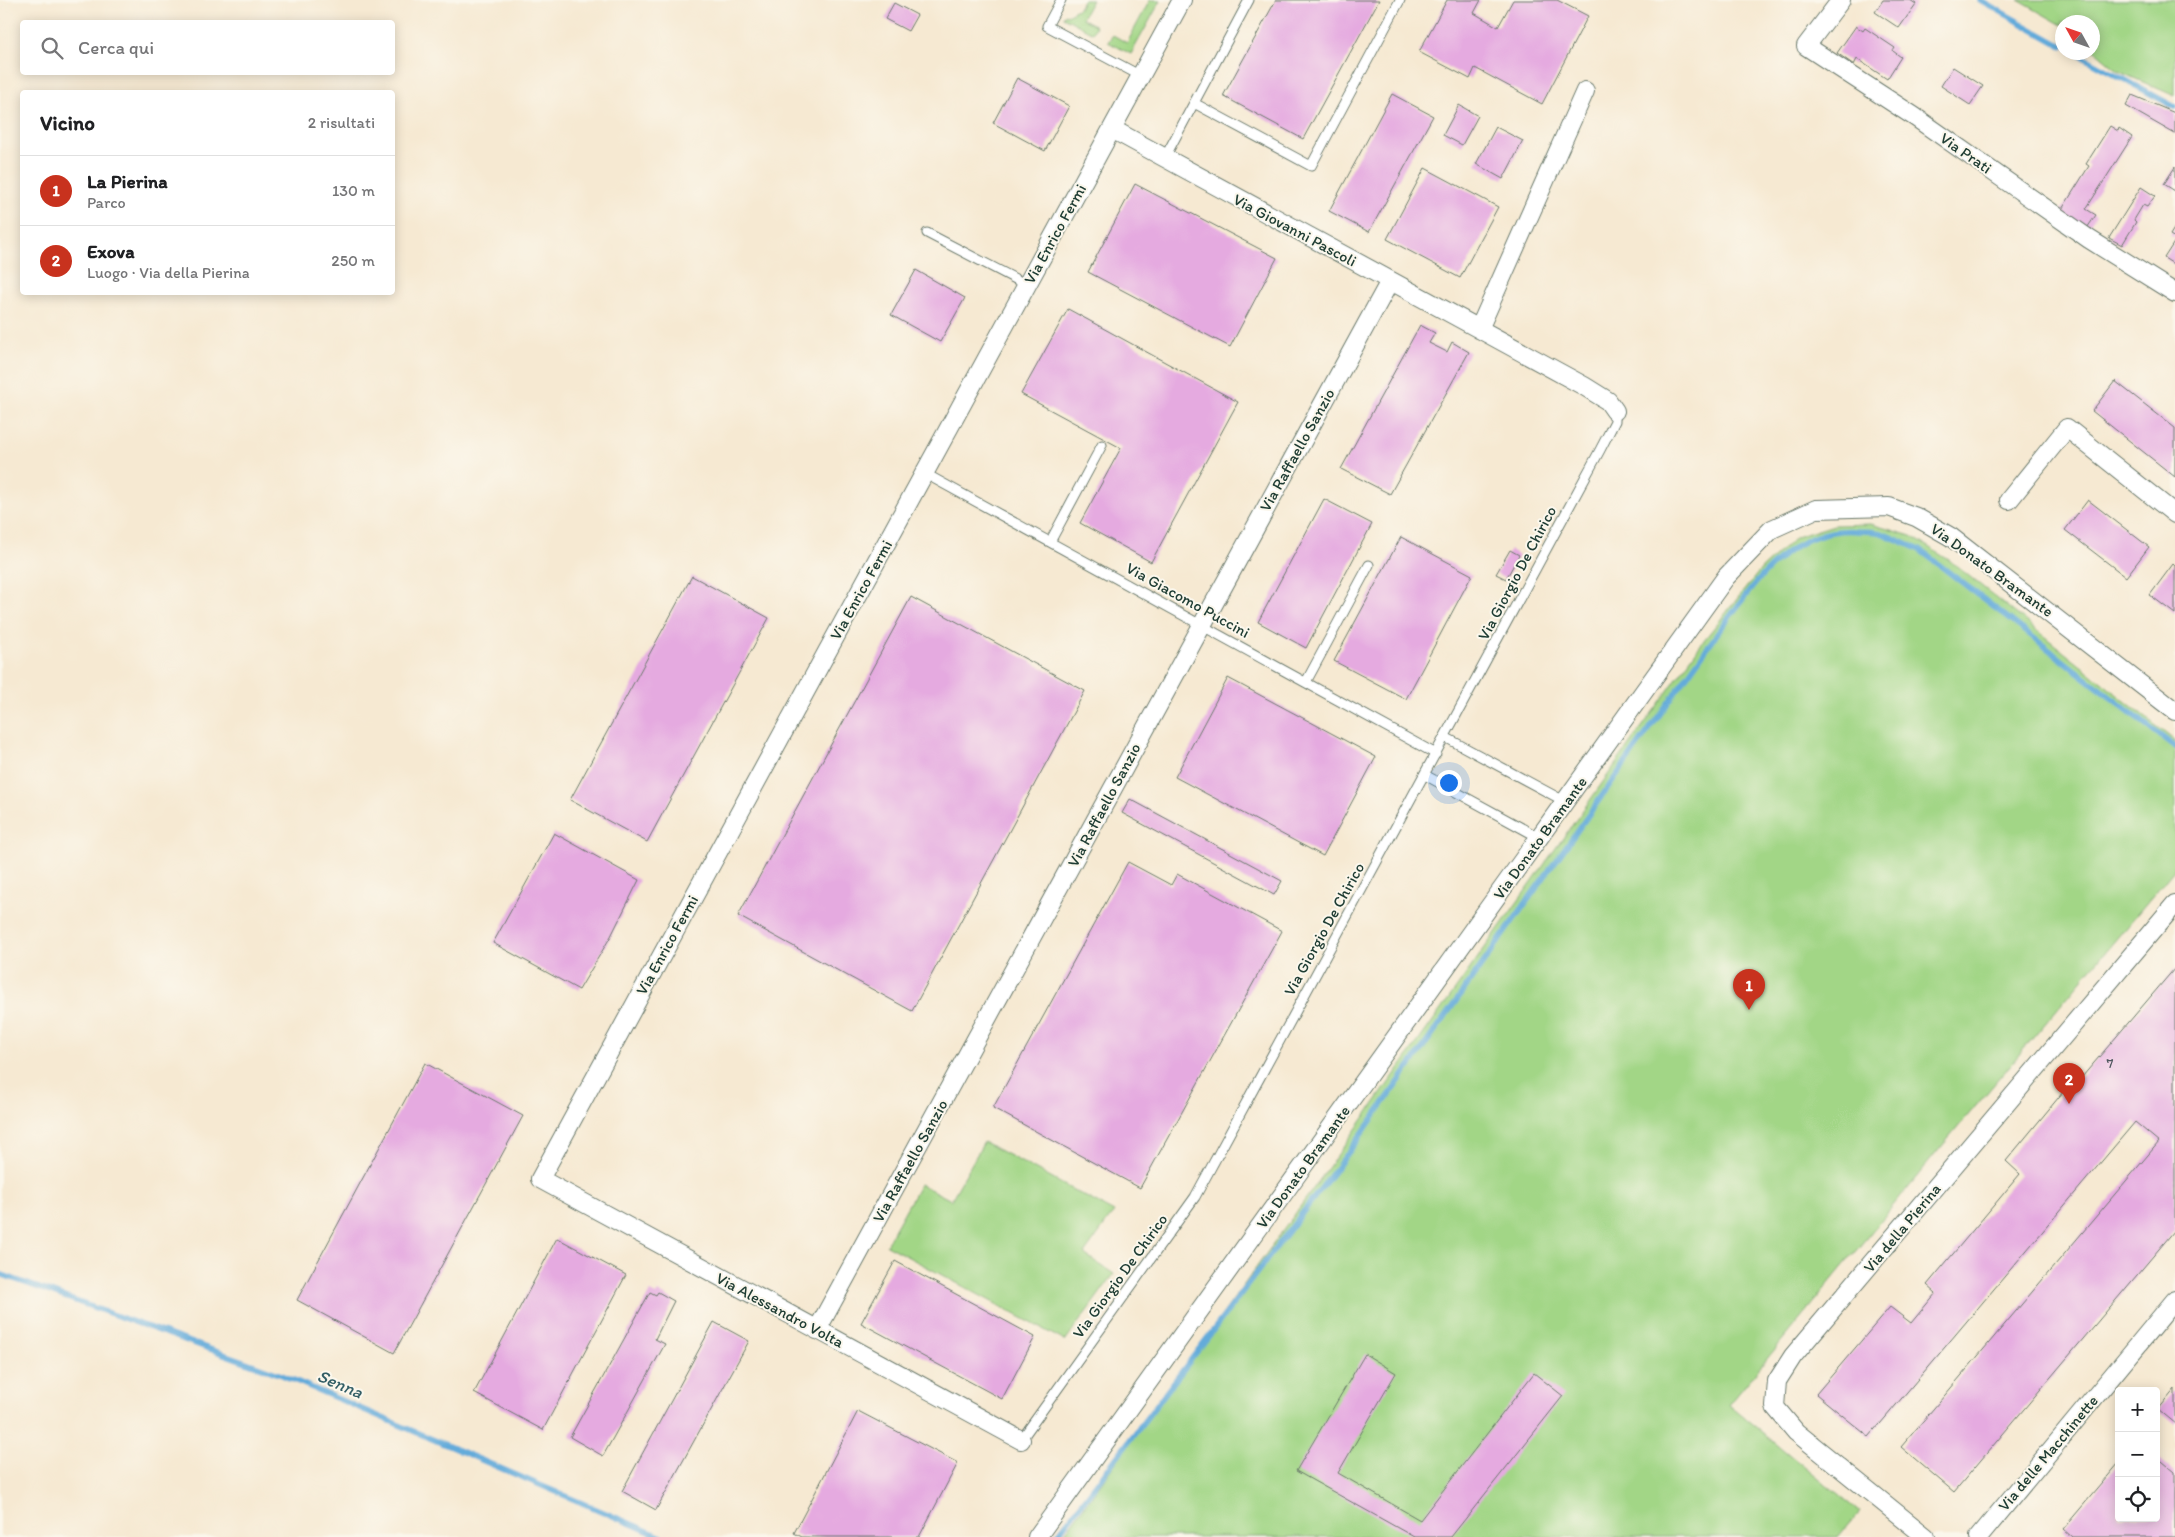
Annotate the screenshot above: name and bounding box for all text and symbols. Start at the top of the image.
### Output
north arrow [2055,15,2100,60]
search box [20,20,395,75]
icon: search [38,34,66,62]
text: Cerca qui [78,36,154,59]
text: Vicino [40,110,95,135]
text: 2 risultati [308,113,375,132]
street label: Via Prati [1936,128,1996,178]
text: La Pierina [87,170,168,193]
text: 1 [52,181,60,200]
text: 130 m [332,181,375,200]
street label: Via Enrico Fermi [1020,181,1090,287]
street label: Via Giovanni Pascoli [1230,189,1360,271]
text: Parco [87,193,126,212]
text: Exova [87,240,135,263]
text: 2 [52,251,60,270]
text: 250 m [331,251,375,270]
text: Luogo · Via della Pierina [87,263,250,282]
street label: Via Raffaello Sanzio [1255,385,1339,515]
street label: Via Giorgio De Chirico [1474,503,1560,643]
street label: Via Donato Bramante [1927,519,2057,621]
street label: Via Enrico Fermi [826,537,896,643]
street label: Via Giacomo Puccini [1123,558,1253,642]
street label: Via Raffaello Sanzio [1063,740,1145,870]
your location [1436,770,1462,796]
street label: Via Donato Bramante [1489,773,1591,903]
street label: Via Giorgio De Chirico [1280,859,1368,999]
street label: Via Enrico Fermi [632,892,702,998]
pin: 1 [1733,969,1765,1010]
house number: 7 [2107,1055,2114,1072]
pin: 2 [2053,1063,2085,1104]
street label: Via Raffaello Sanzio [868,1096,952,1226]
street label: Via Donato Bramante [1252,1102,1354,1232]
street label: Via della Pierina [1859,1180,1945,1276]
street label: Via Giorgio De Chirico [1068,1210,1172,1342]
street label: Via Alessandro Volta [713,1268,848,1352]
water label: Senna [314,1365,367,1404]
map controls [2115,1387,2160,1522]
button: + [2115,1387,2160,1432]
street label: Via delle Macchinette [1994,1391,2102,1515]
button: − [2115,1432,2160,1477]
button: locate [2115,1477,2160,1522]

